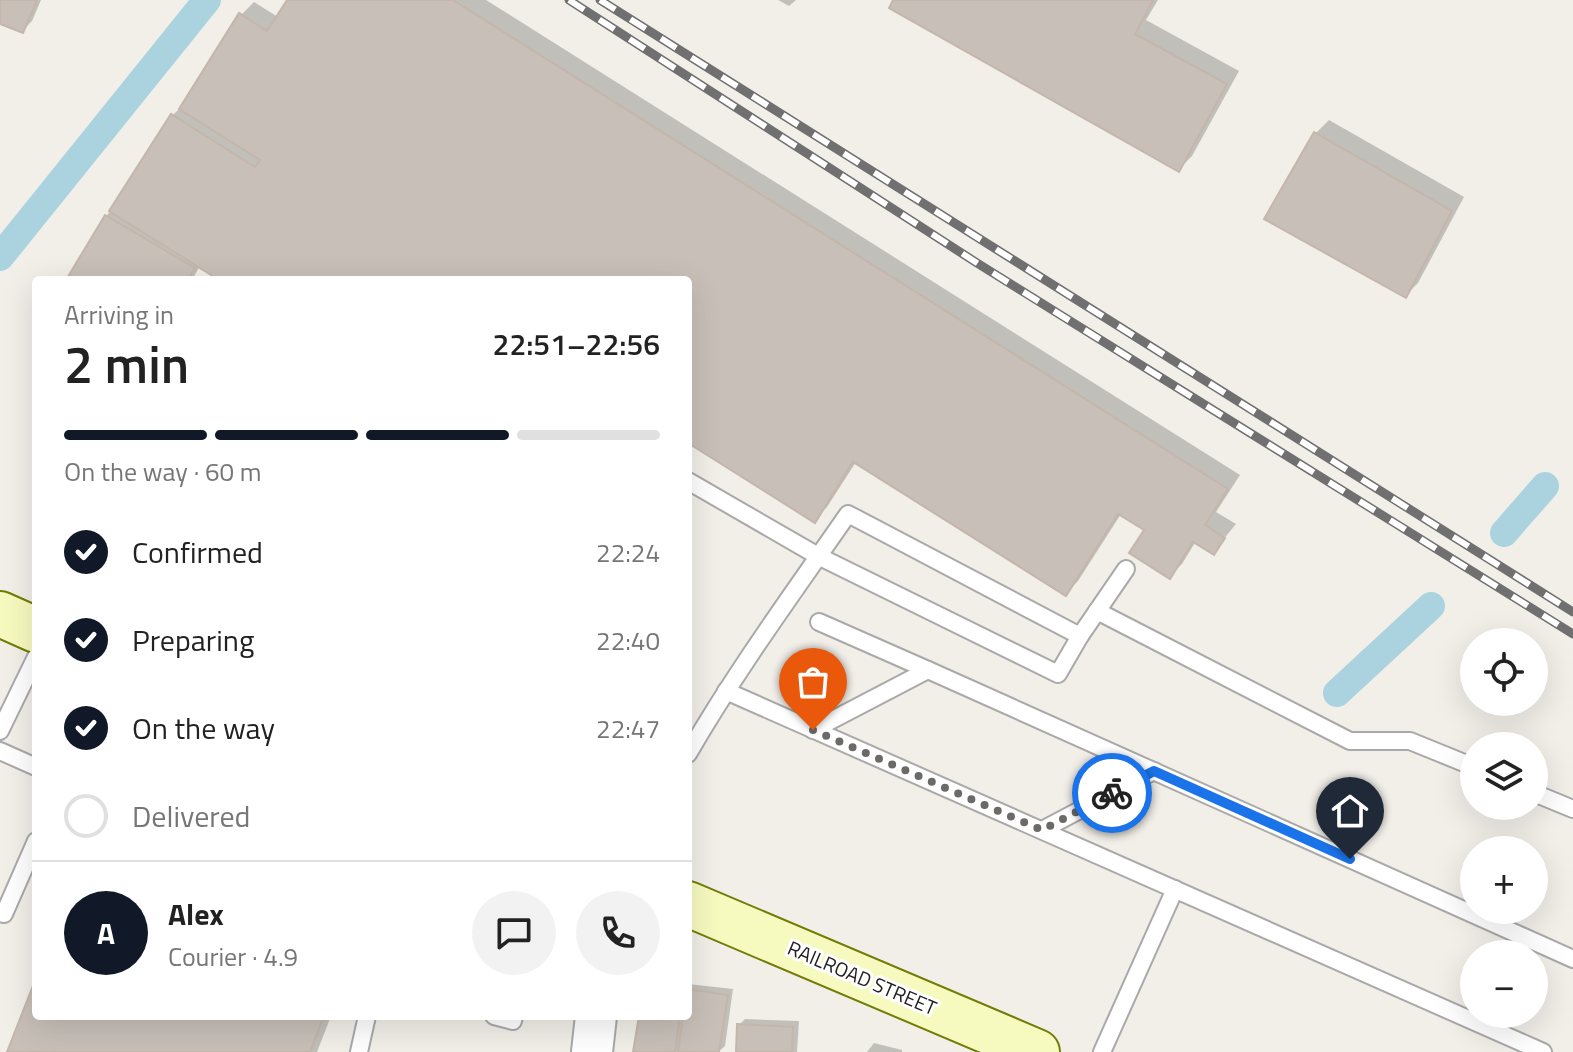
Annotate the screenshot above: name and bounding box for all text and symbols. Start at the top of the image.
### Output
text: Arriving in [64,295,174,334]
text: 22:51–22:56 [493,321,660,367]
text: 2 min [64,324,189,403]
text: On the way · 60 m [64,452,262,491]
text: Confirmed [132,529,263,575]
icon: check [64,530,108,574]
text: 22:24 [596,533,660,572]
text: Preparing [132,617,254,663]
icon: check [64,618,108,662]
text: 22:40 [596,621,660,660]
map controls [1460,628,1548,1028]
button: locate [1460,628,1548,716]
pin [779,648,847,730]
icon: bag [791,660,835,704]
text: On the way [132,705,275,751]
icon: check [64,706,108,750]
text: 22:47 [596,709,660,748]
button: layers [1460,732,1548,820]
courier [1072,753,1152,833]
icon: bike [1090,771,1134,815]
pin [1316,777,1384,859]
icon: home [1328,789,1372,833]
text: Delivered [132,793,250,839]
button: + [1460,836,1548,924]
text: Alex [168,891,224,937]
button: chat [472,891,556,975]
button: phone [576,891,660,975]
text: A [97,910,115,956]
street label: RAILROAD STREET [783,932,942,1023]
text: Courier · 4.9 [168,937,298,976]
button: − [1460,940,1548,1028]

